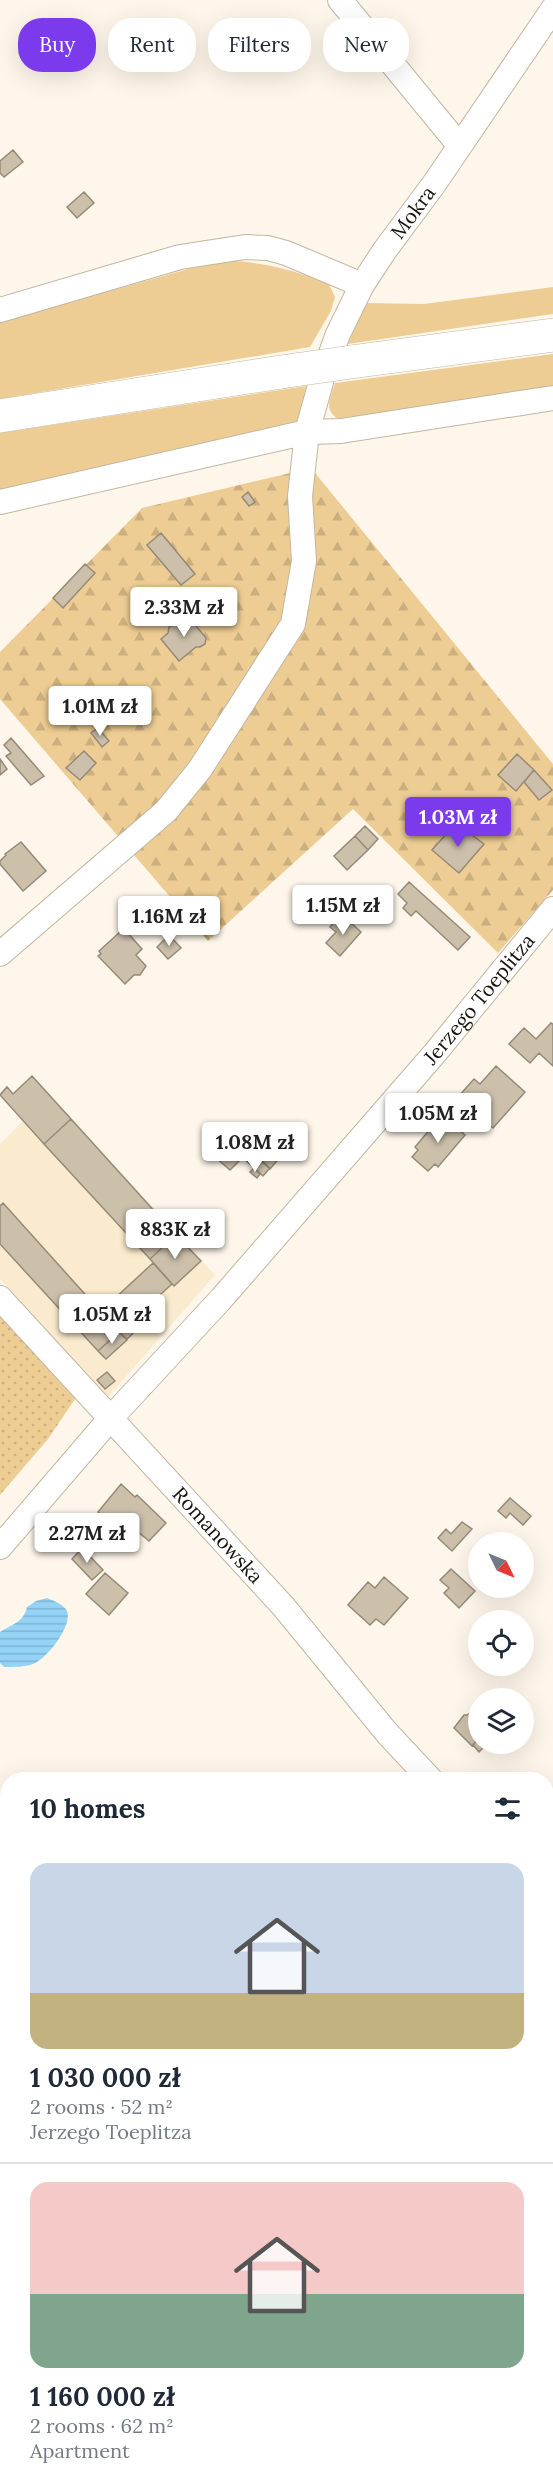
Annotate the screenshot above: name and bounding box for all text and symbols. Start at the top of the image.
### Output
chip: Buy [18,18,96,72]
chip: Rent [108,18,196,72]
chip: Filters [208,18,311,72]
chip: New [323,18,409,72]
street label: Mokra [385,181,440,243]
pin: 2.33M zł [122,587,246,638]
text: 2.33M zł [144,594,224,619]
pin: 1.01M zł [38,686,162,737]
text: 1.01M zł [63,693,137,718]
pin: 1.03M zł [396,797,520,848]
text: 1.03M zł [419,804,497,829]
pin: 1.15M zł [281,885,405,936]
text: 1.15M zł [306,892,380,917]
pin: 1.16M zł [107,896,231,947]
text: 1.16M zł [132,903,206,928]
street label: Jerzego Toeplitza [417,928,540,1070]
pin: 1.05M zł [376,1093,500,1144]
text: 1.05M zł [399,1100,477,1125]
pin: 1.08M zł [193,1122,317,1173]
text: 1.08M zł [216,1129,294,1154]
pin: 883K zł [120,1209,230,1260]
text: 883K zł [140,1216,210,1241]
pin: 1.05M zł [50,1294,174,1345]
text: 1.05M zł [73,1301,151,1326]
street label: Romanowska [168,1481,269,1588]
pin: 2.27M zł [25,1513,149,1564]
text: 2.27M zł [48,1520,126,1545]
north arrow [468,1532,534,1598]
map controls [468,1532,534,1754]
button: locate [468,1610,534,1676]
button: layers [468,1688,534,1754]
text: 10 homes [30,1792,145,1825]
icon: filters [491,1792,524,1825]
icon: home [223,1902,331,2010]
text: 1 030 000 zł [30,2061,180,2094]
text: 2 rooms · 52 m² [30,2094,173,2119]
text: Jerzego Toeplitza [30,2119,191,2144]
icon: home [223,2221,331,2329]
text: 1 160 000 zł [30,2380,175,2413]
text: 2 rooms · 62 m² [30,2413,174,2438]
text: Apartment [30,2438,130,2463]

